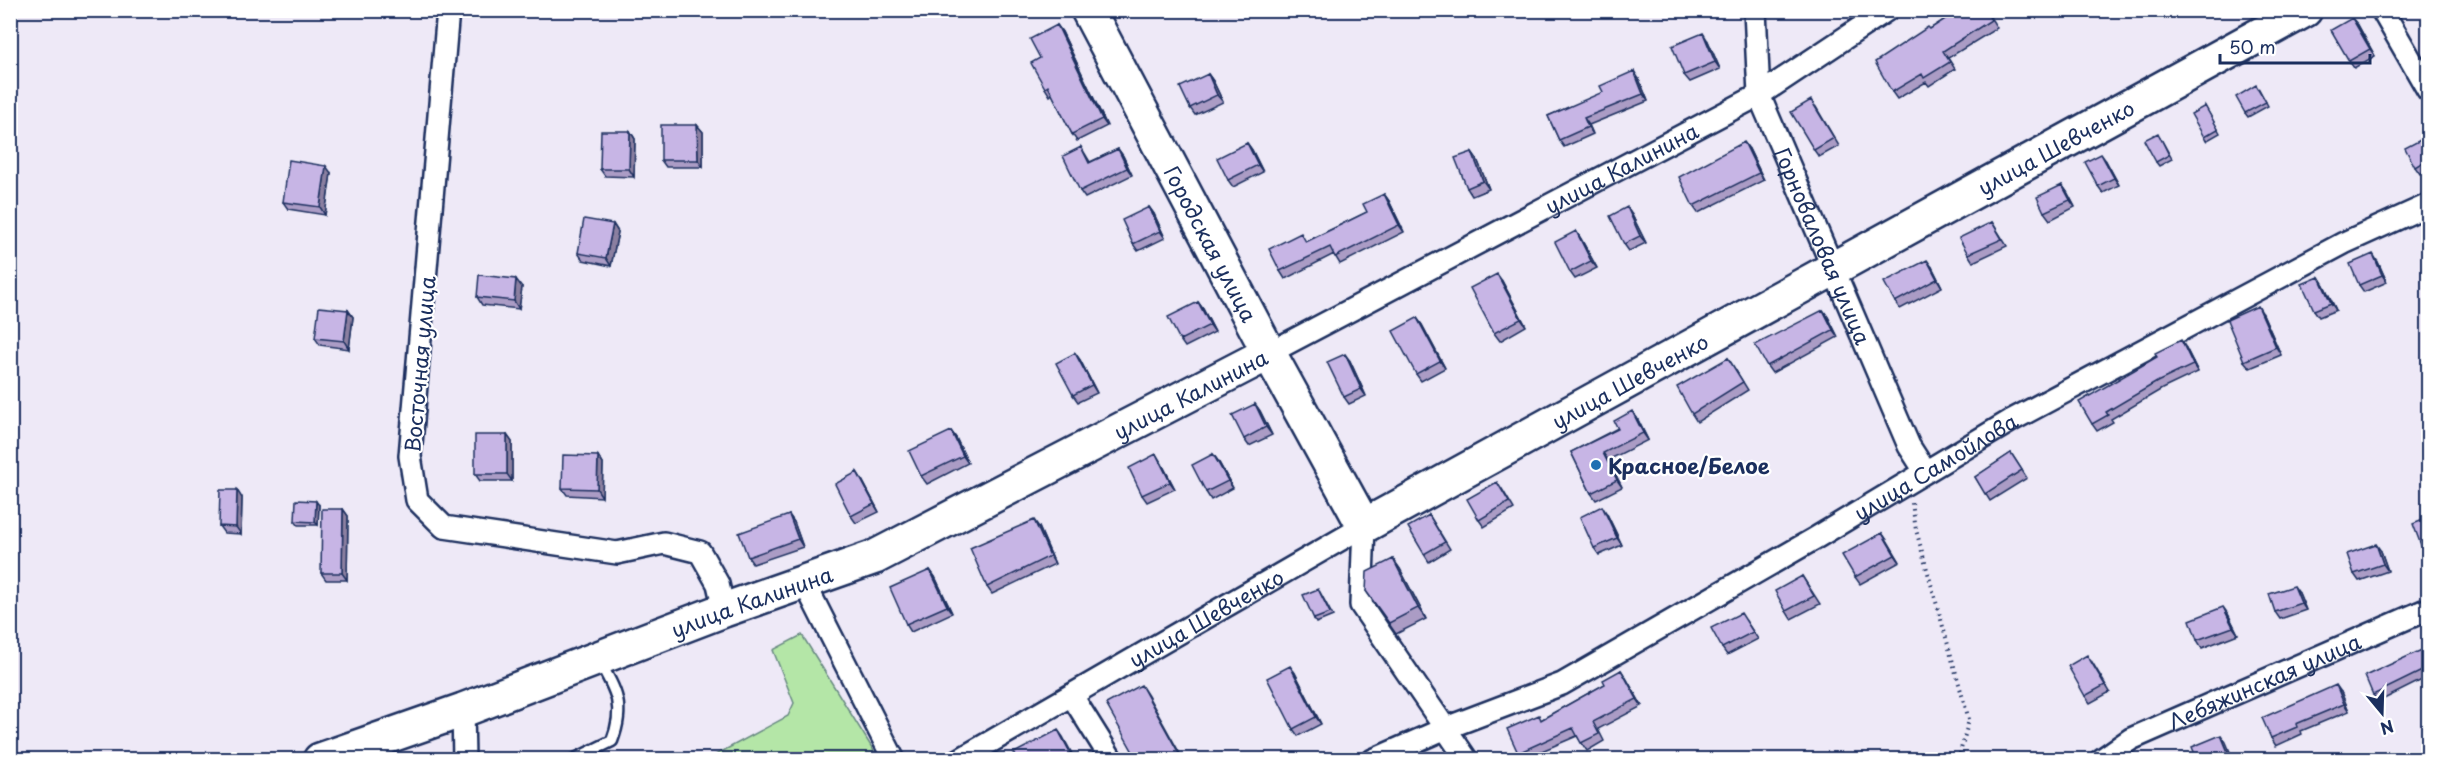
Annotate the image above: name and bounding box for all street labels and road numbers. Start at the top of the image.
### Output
street label: улица Шевченко [1972,91,2140,203]
street label: улица Калинина [1539,113,1704,221]
street label: Горноваловая улица [1767,142,1880,350]
street label: Городская улица [1157,160,1266,328]
street label: Восточная улица [395,274,443,454]
street label: улица Шевченко [1545,324,1714,436]
street label: улица Калинина [1107,340,1274,447]
street label: улица Самойлова [1847,404,2023,528]
street label: улица Калинина [666,557,838,645]
street label: улица Шевченко [1122,560,1289,675]
street label: Лебяжинская улица [2163,624,2366,737]

